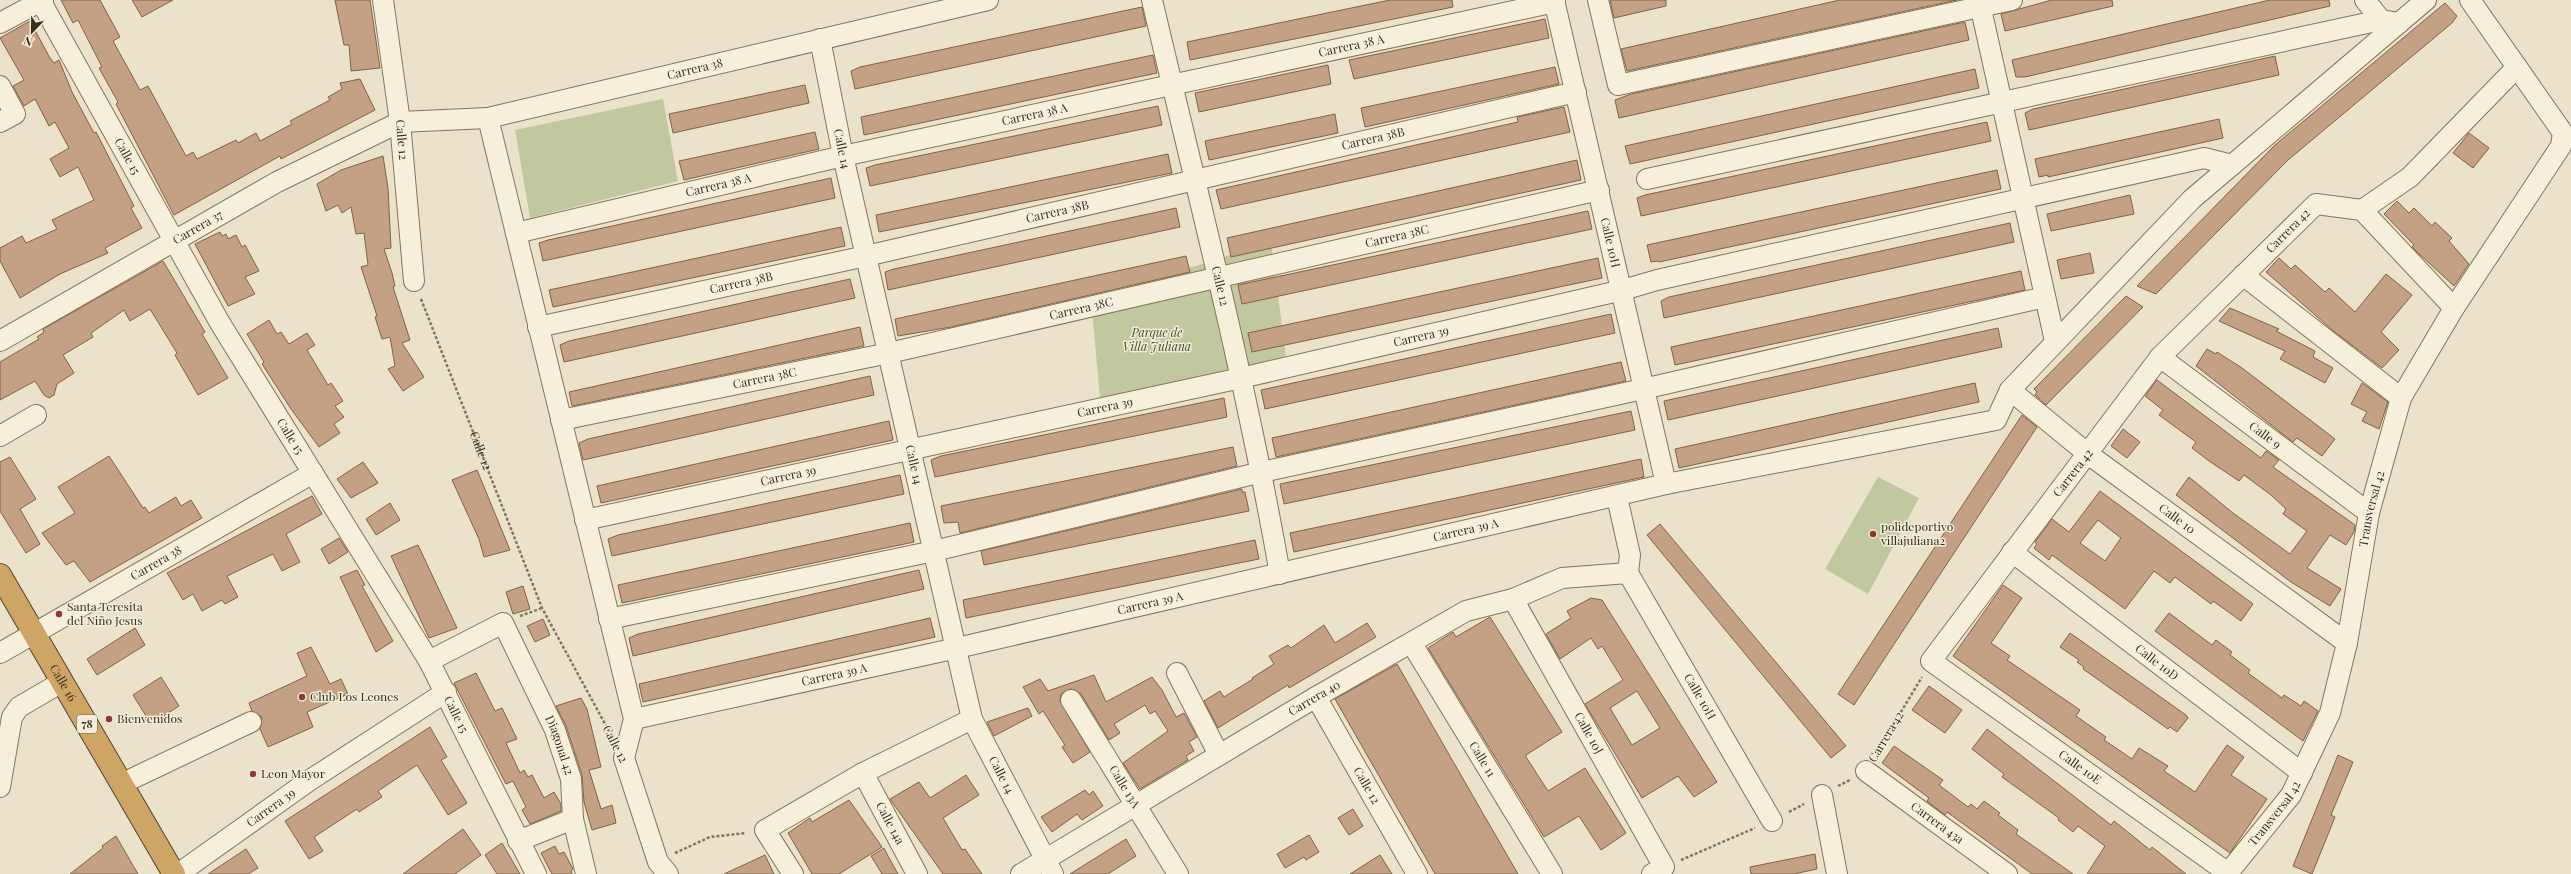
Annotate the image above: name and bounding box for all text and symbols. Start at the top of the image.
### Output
north arrow [12,12,52,52]
street label: Carrera 38 A [1317,30,1386,60]
text: N [22,33,35,50]
street label: Carrera 38 [665,54,724,82]
street label: Carrera 38 A [1000,99,1069,128]
street label: Calle 12 [393,119,412,161]
street label: Carrera 38B [1340,123,1406,153]
street label: Calle 14 [831,127,855,170]
street label: Calle 15 [111,135,145,177]
street label: Carrera 38 A [684,169,753,200]
street label: Carrera 38B [1024,196,1090,226]
street label: Carrera 42 [2262,205,2313,256]
street label: Carrera 37 [169,206,225,247]
street label: Calle 10H [1598,216,1625,269]
street label: Carrera 38C [1363,220,1430,250]
street label: Calle 12 [1209,264,1233,307]
street label: Carrera 38B [708,267,774,297]
street label: Carrera 38C [1048,293,1114,323]
street label: Carrera 39 [1392,321,1450,350]
park label: Parque de Villa Juliana [1123,324,1191,354]
street label: Carrera 38C [731,363,798,392]
street label: Carrera 39 [1075,393,1134,420]
street label: Calle 15 [274,415,308,457]
street label: Calle 9 [2246,417,2285,452]
street label: Calle 12 [467,429,496,472]
street label: Calle 14 [902,443,927,486]
street label: Carrera 42 [2049,445,2096,500]
street label: Carrera 39 [759,461,817,489]
street label: Transversal 42 [2354,468,2387,548]
street label: Calle 10 [2156,499,2199,537]
street label: Carrera 39 A [1431,514,1500,545]
place label: polideportivo villajuliana2 [1880,518,1954,548]
marker: polideportivo villajuliana2 [1868,529,1878,539]
street label: Carrera 38 [127,541,184,583]
street label: Carrera 39 A [1116,587,1185,618]
place label: Santa Teresita del Niño Jesus [67,598,143,628]
marker: Santa Teresita del Niño Jesus [54,609,64,619]
street label: Calle 10D [2132,640,2183,683]
street label: Carrera 39 A [800,659,869,689]
street label: Calle 16 [47,661,81,704]
street label: Calle 10H [1681,670,1720,722]
street label: Carrera 40 [1285,676,1343,719]
place label: Club Los Leones [310,688,399,704]
marker: Club Los Leones [297,692,307,702]
street label: Calle 15 [441,693,473,735]
street label: Carrera 42 [1864,708,1907,765]
street label: Calle 10J [1571,709,1608,757]
place label: Bienvenidos [117,710,183,726]
street label: Diagonal 42 [542,712,578,777]
marker: Bienvenidos [104,714,114,724]
road number: 78 [77,715,97,733]
street label: Calle 12 [600,722,632,765]
street label: Calle 11 [1466,738,1500,780]
street label: Calle 10E [2056,746,2105,787]
street label: Calle 14 [986,753,1019,796]
street label: Calle 13A [1106,762,1145,811]
street label: Calle 12 [1350,764,1384,807]
place label: Leon Mayor [261,765,326,781]
marker: Leon Mayor [248,769,258,779]
street label: Transversal 42 [2244,778,2304,849]
street label: Carrera 39 [243,784,298,830]
street label: Carrera 43a [1908,797,1967,847]
street label: Calle 14a [873,799,909,847]

